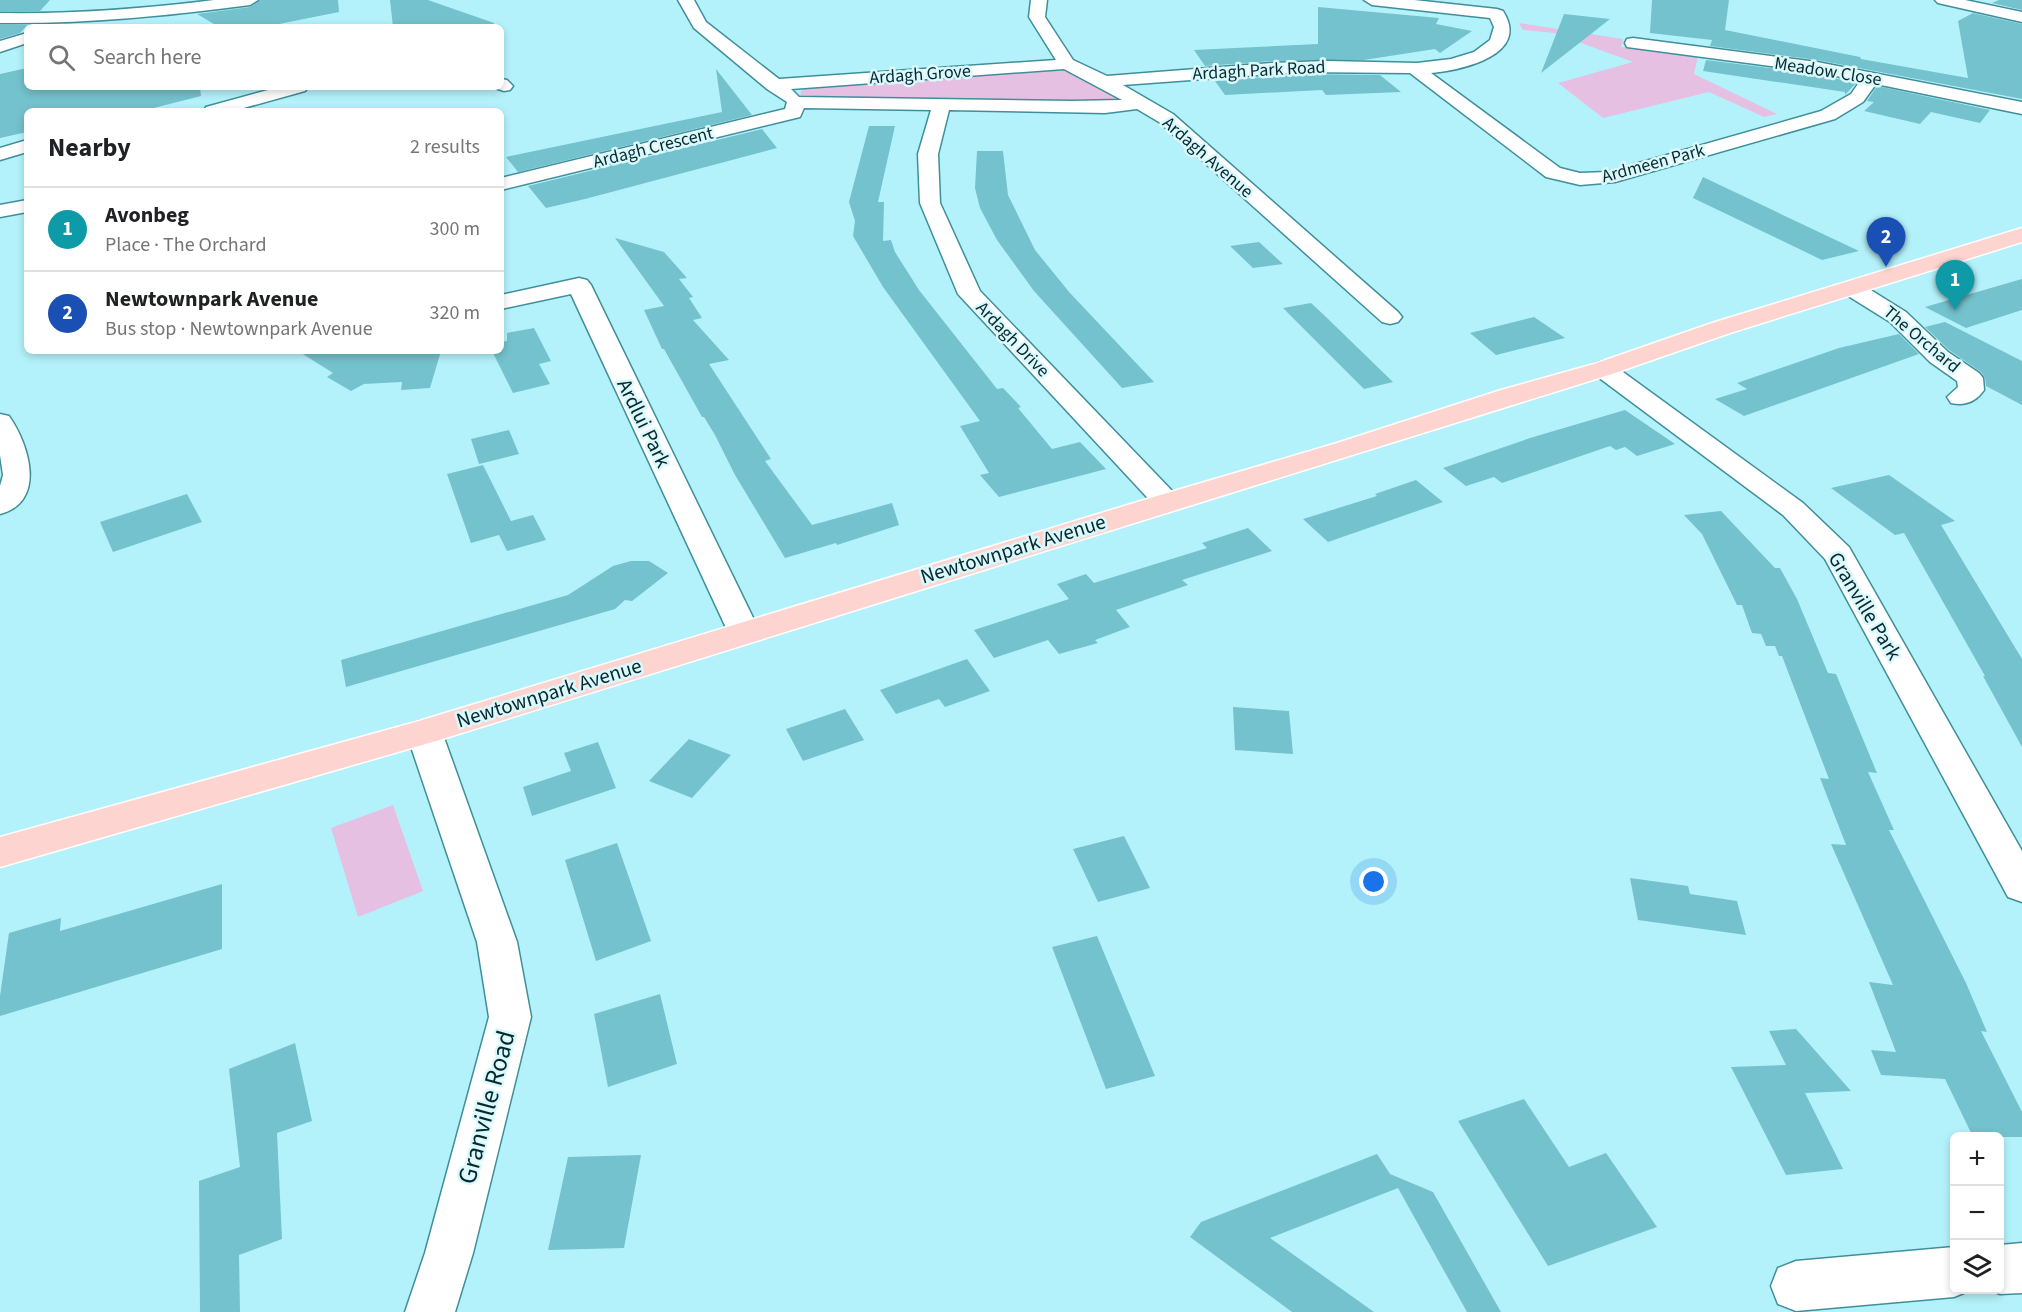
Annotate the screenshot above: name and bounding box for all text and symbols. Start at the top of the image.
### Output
search box [24,24,504,90]
icon: search [45,41,78,74]
text: Search here [93,41,201,73]
street label: Meadow Close [1773,51,1883,92]
street label: Ardagh Park Road [1192,55,1326,86]
street label: Ardagh Grove [869,58,972,91]
street label: Ardagh Avenue [1157,111,1259,204]
street label: Ardagh Crescent [590,120,716,174]
text: Nearby [48,129,131,166]
text: 2 results [410,133,480,161]
street label: Ardmeen Park [1599,138,1708,189]
text: Avonbeg [105,199,189,231]
text: 1 [62,215,73,243]
text: 300 m [430,215,480,243]
pin: 2 [1866,218,1906,267]
text: Place · The Orchard [105,231,267,259]
pin: 1 [1936,260,1974,310]
text: Newtownpark Avenue [105,283,318,315]
street label: Ardagh Drive [970,296,1055,383]
text: 2 [62,299,73,327]
text: 320 m [430,299,480,327]
street label: The Orchard [1878,300,1965,379]
text: Bus stop · Newtownpark Avenue [105,315,373,343]
street label: Ardlui Park [610,373,679,473]
street label: Newtownpark Avenue [917,507,1109,591]
street label: Granville Park [1821,546,1909,666]
street label: Newtownpark Avenue [453,651,645,735]
your location [1359,867,1388,896]
street label: Granville Road [448,1026,525,1188]
map controls [1950,1132,2004,1294]
button: + [1950,1132,2004,1186]
button: − [1950,1186,2004,1240]
button: layers [1950,1240,2004,1294]

